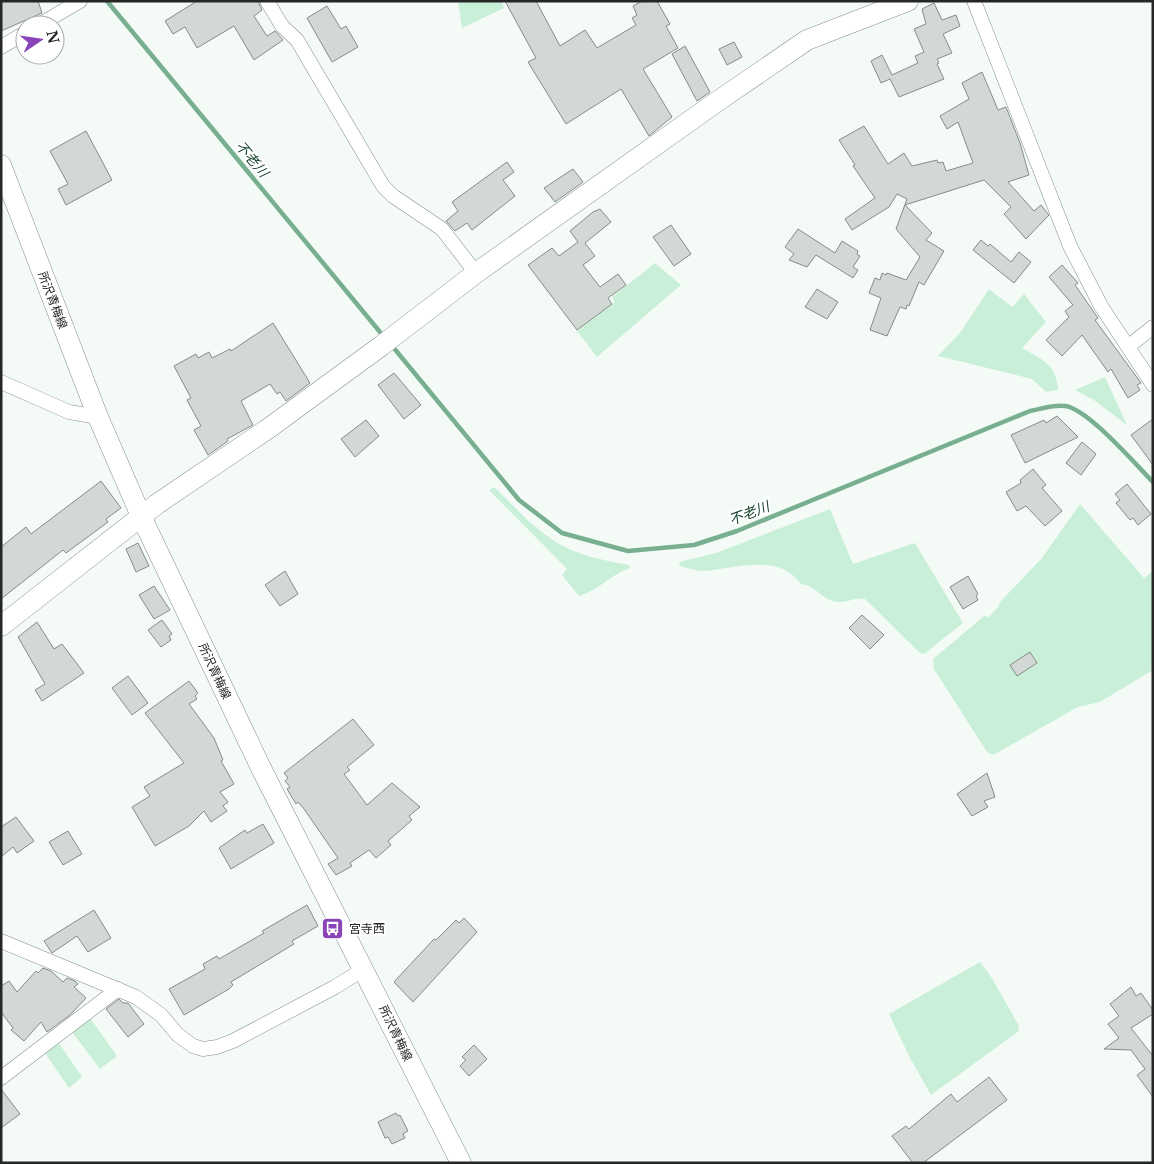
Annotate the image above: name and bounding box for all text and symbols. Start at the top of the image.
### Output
north arrow [15,15,65,65]
text: N [42,29,63,46]
water label: 不老川 [232,137,274,182]
street label: 所沢青梅線 [35,269,71,331]
water label: 不老川 [726,496,774,529]
street label: 所沢青梅線 [196,641,234,701]
bus stop icon: 宮寺西 [321,916,345,940]
place label: 宮寺西 [349,921,385,936]
street label: 所沢青梅線 [376,1003,416,1063]

